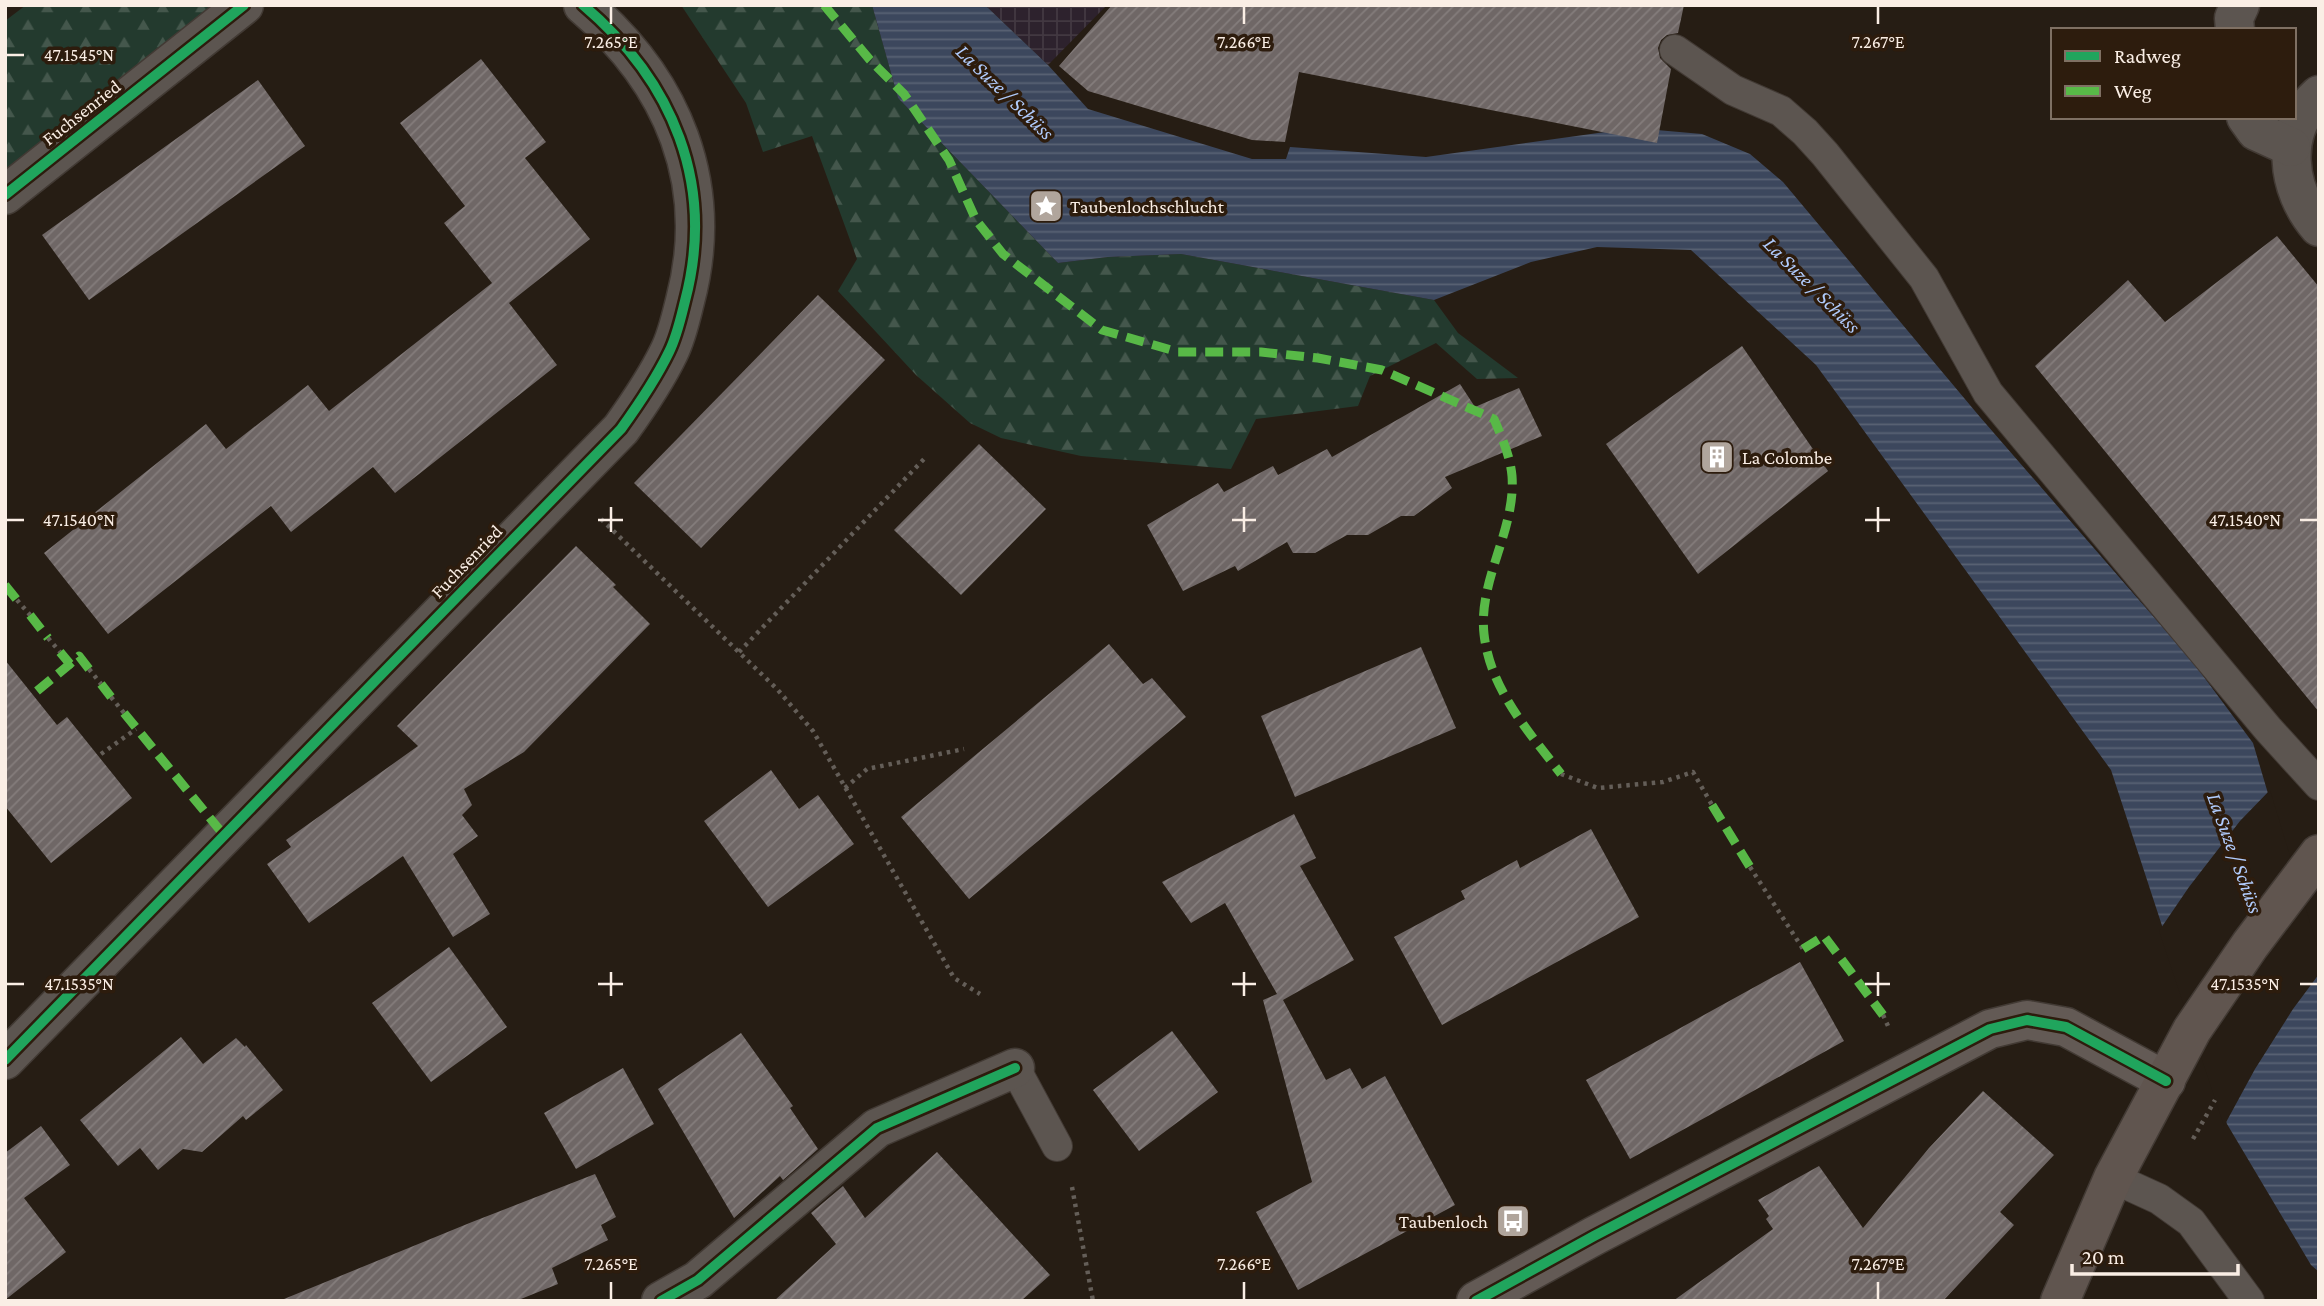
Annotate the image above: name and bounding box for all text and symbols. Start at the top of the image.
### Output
legend [2051,28,2296,119]
text: 7.265°E [584,32,638,52]
text: 7.266°E [1217,32,1271,52]
text: 7.267°E [1851,32,1905,52]
water label: La Suze / Schüss [951,39,1059,145]
text: Radweg [2114,44,2181,68]
text: 47.1545°N [44,45,114,65]
street label: Fuchsenried [38,75,125,149]
text: Weg [2114,79,2152,103]
place icon: Taubenlochschlucht [1027,187,1065,225]
place label: Taubenlochschlucht [1070,196,1225,217]
water label: La Suze / Schüss [1759,232,1866,339]
building icon: La Colombe [1698,438,1736,476]
place label: La Colombe [1742,447,1832,468]
text: 47.1540°N [43,510,115,530]
text: 47.1540°N [2209,510,2281,530]
street label: Fuchsenried [426,521,506,602]
water label: La Suze / Schüss [2202,789,2268,917]
text: 47.1535°N [44,974,114,994]
text: 47.1535°N [2210,974,2280,994]
bus stop icon: Taubenloch [1494,1202,1532,1240]
place label: Taubenloch [1399,1211,1488,1232]
scale bar [2072,1232,2238,1276]
text: 20 m [2082,1245,2125,1269]
text: 7.265°E [584,1254,638,1274]
text: 7.266°E [1217,1254,1271,1274]
text: 7.267°E [1851,1254,1905,1274]

